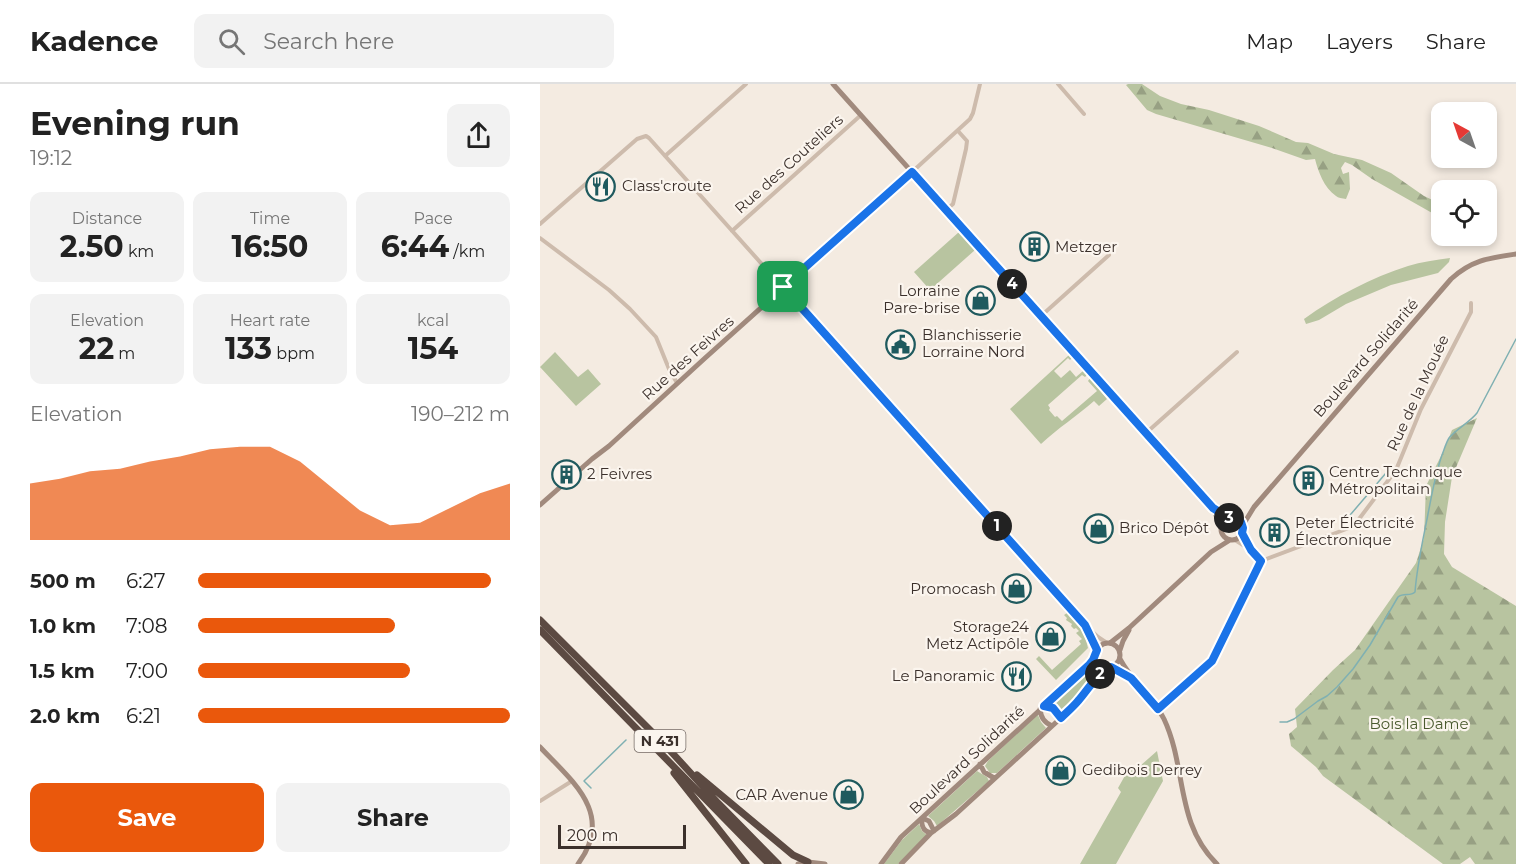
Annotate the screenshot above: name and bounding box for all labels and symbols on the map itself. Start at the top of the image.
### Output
north arrow [1431,102,1497,168]
street label: Rue des Couteliers [730,110,847,217]
restaurant icon: Class'croute [585,170,617,202]
place label: Class'croute [622,176,712,195]
building icon: Metzger [1018,231,1050,263]
place label: Metzger [1055,237,1117,256]
pin [757,261,808,312]
pin: 4 [997,269,1027,299]
place label: Lorraine Pare-brise [883,281,960,317]
shop icon: Lorraine Pare-brise [965,284,997,316]
street label: Boulevard Solidarité [1309,295,1422,421]
street label: Rue des Feivres [638,311,738,404]
place label: Blanchisserie Lorraine Nord [922,325,1025,361]
public building icon: Blanchisserie Lorraine Nord [885,328,917,360]
street label: Rue de la Mouée [1382,332,1453,454]
building icon: 2 Feivres [550,458,582,490]
place label: Centre Technique Métropolitain [1329,462,1462,498]
place label: 2 Feivres [587,464,652,483]
building icon: Centre Technique Métropolitain [1292,465,1324,497]
pin: 3 [1214,503,1244,533]
pin: 1 [982,511,1012,541]
shop icon: Brico Dépôt [1082,512,1114,544]
place label: Peter Électricité Électronique [1295,513,1414,549]
building icon: Peter Électricité Électronique [1258,516,1290,548]
place label: Brico Dépôt [1119,518,1209,537]
shop icon: Promocash [1001,573,1033,605]
place label: Promocash [910,579,996,598]
place label: Storage24 Metz Actipôle [926,617,1029,653]
shop icon: Storage24 Metz Actipôle [1034,620,1066,652]
pin: 2 [1085,659,1115,689]
restaurant icon: Le Panoramic [1000,660,1032,692]
place label: Le Panoramic [892,666,995,685]
street label: Boulevard Solidarité [905,701,1028,818]
park label: Bois la Dame [1369,714,1469,733]
road number: N 431 [634,730,686,752]
shop icon: Gedibois Derrey [1045,754,1077,786]
place label: Gedibois Derrey [1082,760,1203,779]
shop icon: CAR Avenue [833,779,865,811]
place label: CAR Avenue [735,785,828,804]
scale bar [558,822,686,850]

